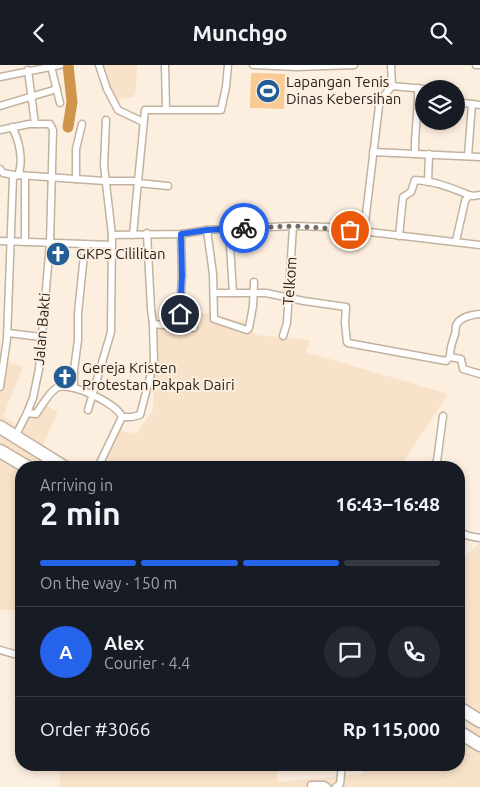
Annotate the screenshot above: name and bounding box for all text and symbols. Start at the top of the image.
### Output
icon: back [25,19,53,47]
icon: search [427,19,455,47]
text: Munchgo [192,20,288,45]
place label: Lapangan Tenis Dinas Kebersihan [286,73,401,107]
sports icon: Lapangan Tenis Dinas Kebersihan [255,78,281,104]
map controls [415,80,465,130]
button: layers [415,80,465,130]
courier [219,203,269,253]
pin [329,209,371,251]
icon: bike [230,214,258,242]
icon: bag [336,216,364,244]
church icon: GKPS Cililitan [45,241,71,267]
place label: GKPS Cililitan [76,245,165,262]
street label: Telkom [279,256,300,306]
street label: Jalan Bakti [30,292,53,366]
pin [159,293,201,335]
icon: home [166,300,194,328]
place label: Gereja Kristen Protestan Pakpak Dairi [82,359,235,393]
church icon: Gereja Kristen Protestan Pakpak Dairi [52,364,78,390]
text: Arriving in [40,476,113,494]
text: 16:43–16:48 [335,493,440,515]
text: 2 min [40,495,121,531]
text: On the way · 150 m [40,574,177,592]
button: chat [324,626,376,678]
button: phone [388,626,440,678]
text: Alex [104,632,144,654]
text: A [59,641,73,663]
text: Courier · 4.4 [104,654,190,672]
text: Order #3066 [40,718,150,740]
text: Rp 115,000 [343,718,440,740]

